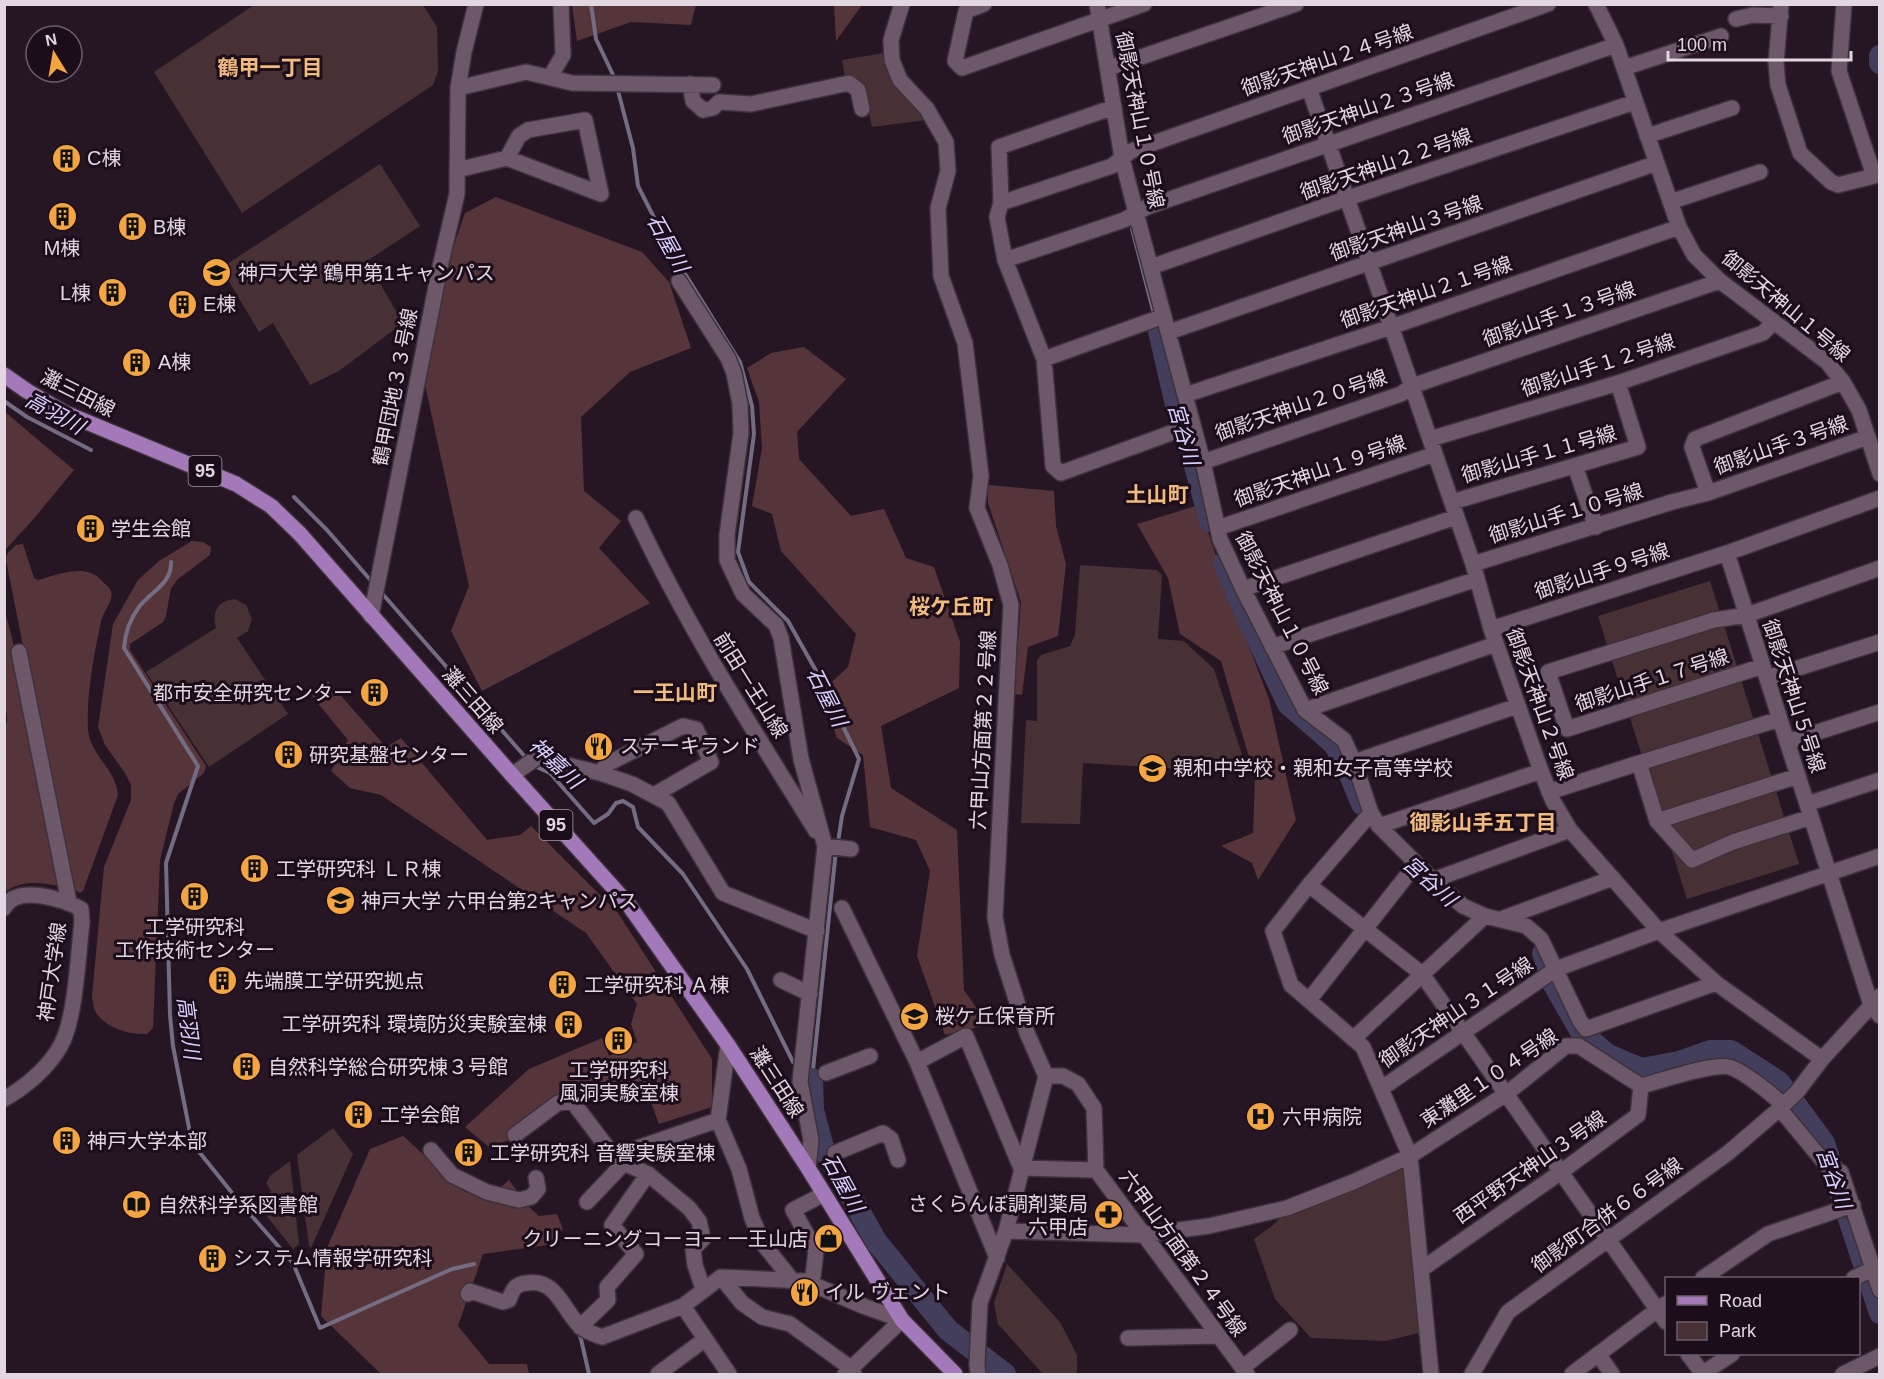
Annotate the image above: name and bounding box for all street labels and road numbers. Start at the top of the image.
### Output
street label: 御影天神山２４号線 [1238,20,1416,100]
street label: 御影天神山１０号線 [1112,30,1168,210]
street label: 御影天神山２３号線 [1279,68,1457,148]
street label: 御影天神山２２号線 [1297,124,1475,204]
street label: 御影天神山３号線 [1327,192,1485,264]
street label: 御影天神山１号線 [1718,246,1854,366]
street label: 御影天神山２１号線 [1337,252,1515,332]
street label: 御影山手１３号線 [1480,278,1638,350]
street label: 鶴甲団地３３号線 [369,306,421,468]
street label: 御影山手１２号線 [1519,330,1677,400]
street label: 灘三田線 [37,365,119,421]
street label: 御影天神山２０号線 [1212,365,1390,445]
street label: 御影山手３号線 [1711,412,1851,478]
street label: 御影山手１１号線 [1459,421,1619,487]
street label: 御影天神山１９号線 [1231,431,1409,511]
road number: 95 [188,456,222,486]
street label: 御影山手１０号線 [1486,479,1646,547]
street label: 御影天神山１０号線 [1231,528,1333,698]
street label: 御影山手９号線 [1532,539,1672,603]
street label: 御影天神山５号線 [1759,617,1829,775]
street label: 御影天神山２号線 [1502,625,1578,783]
street label: 前田一王山線 [710,628,792,742]
street label: 六甲山方面第２２号線 [967,630,999,830]
street label: 御影山手１７号線 [1573,645,1731,715]
street label: 灘三田線 [438,663,508,737]
road number: 95 [540,810,572,840]
street label: 神戸大学線 [34,921,70,1023]
street label: 御影天神山３１号線 [1375,953,1537,1071]
street label: 東灘里１０４号線 [1417,1024,1561,1132]
street label: 灘三田線 [746,1042,808,1122]
street label: 西平野天神山３号線 [1450,1106,1610,1228]
street label: 御影町合併６６号線 [1528,1153,1686,1277]
street label: 六甲山方面第２４号線 [1115,1166,1251,1340]

